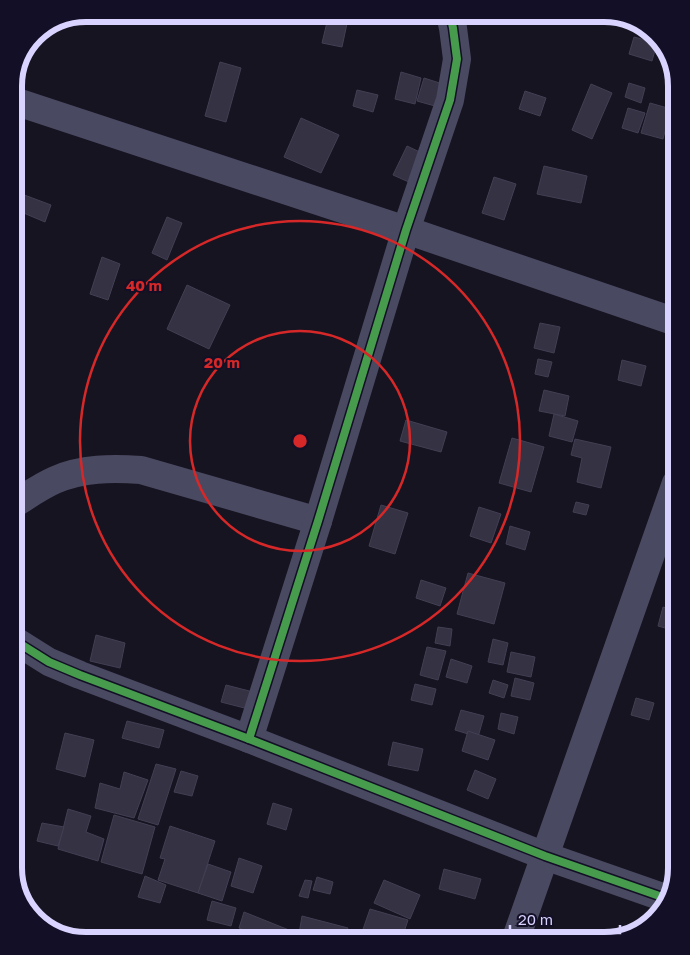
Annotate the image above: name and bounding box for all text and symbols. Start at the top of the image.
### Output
text: 40 m [126,276,162,294]
text: 20 m [204,353,240,371]
centre of rings [291,432,309,450]
scale bar [510,902,620,934]
text: 20 m [518,910,553,928]

